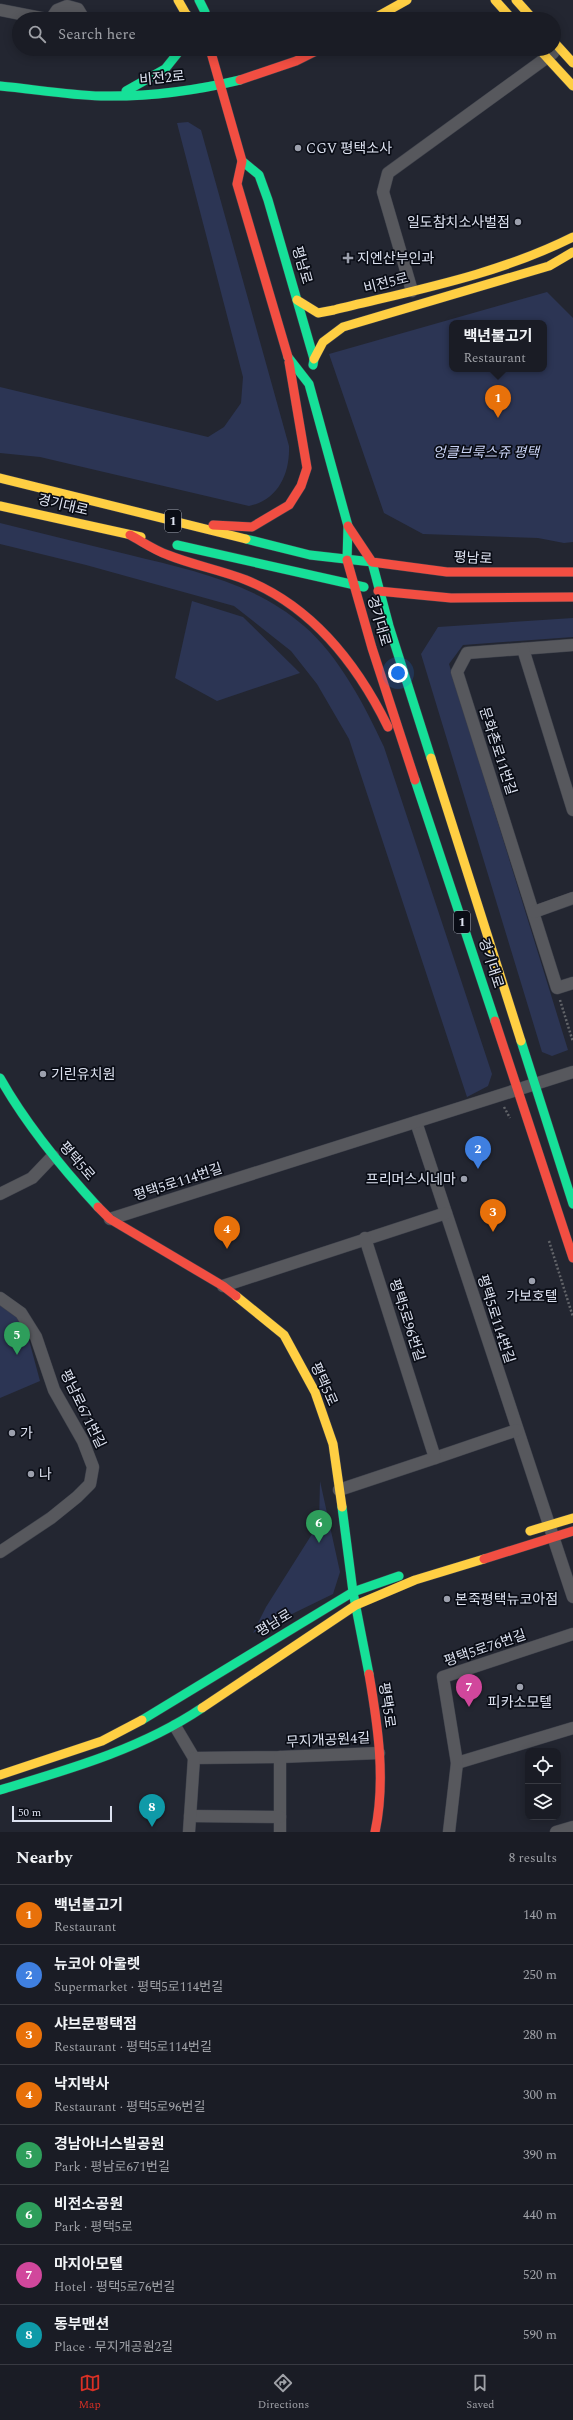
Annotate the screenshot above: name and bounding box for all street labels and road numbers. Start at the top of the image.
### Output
street label: 비전2로 [138,66,186,90]
street label: 평남로 [287,244,317,287]
street label: 비전5로 [361,267,411,299]
street label: 경기대로 [36,489,91,521]
road number: 1 [165,510,181,532]
street label: 평남로 [453,547,493,570]
street label: 경기대로 [362,593,396,649]
street label: 문화촌로11번길 [474,704,522,798]
road number: 1 [454,911,470,933]
street label: 경기대로 [473,935,509,991]
street label: 평택5로 [54,1137,100,1185]
street label: 평택5로114번길 [131,1158,225,1206]
street label: 평택5로114번길 [472,1272,520,1366]
street label: 평택5로96번길 [384,1276,430,1364]
street label: 평택5로 [305,1359,343,1409]
street label: 평남로671번길 [55,1366,111,1452]
street label: 평남로 [252,1604,296,1642]
street label: 평택5로76번길 [441,1624,529,1672]
street label: 평택5로 [373,1681,401,1729]
street label: 무지개공원4길 [285,1727,371,1753]

